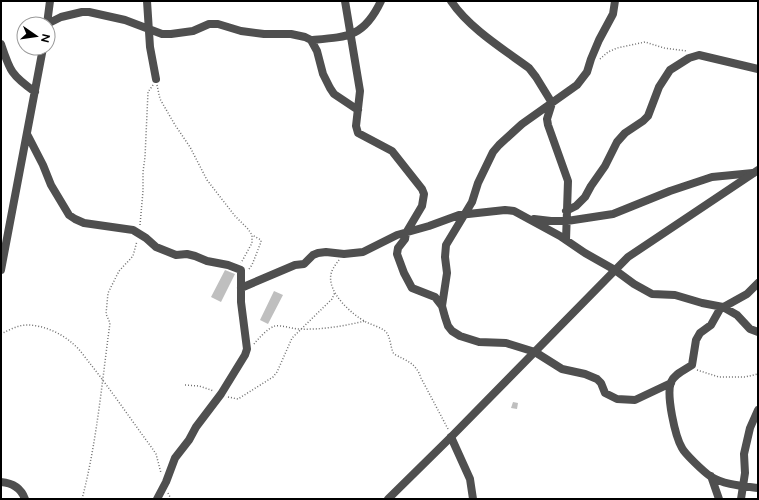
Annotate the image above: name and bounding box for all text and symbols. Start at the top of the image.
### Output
north arrow [16,16,56,56]
text: N [38,33,53,44]

